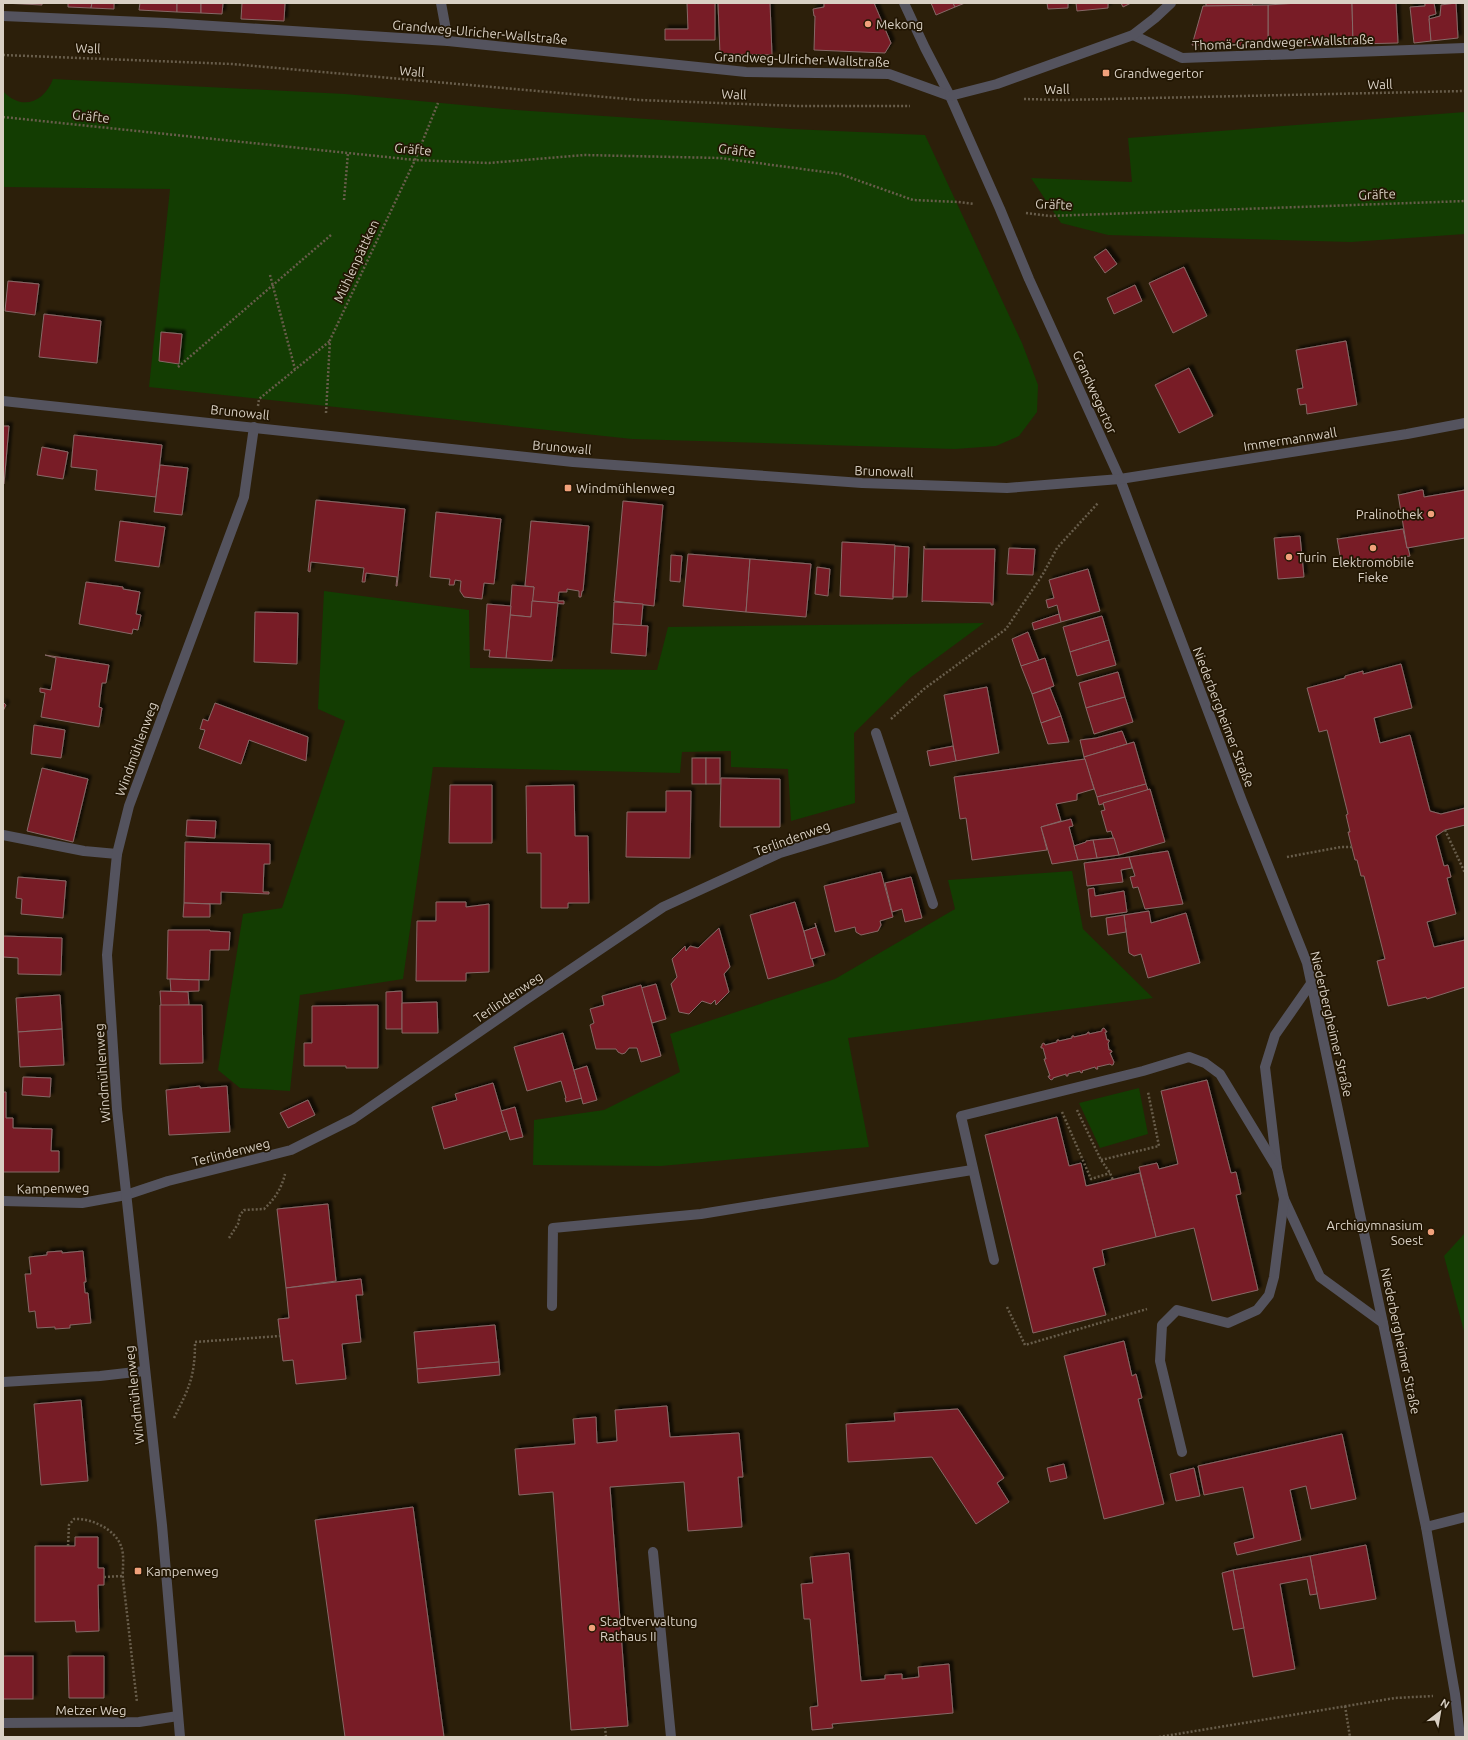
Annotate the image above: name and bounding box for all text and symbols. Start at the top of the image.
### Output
street label: Grandweg-Ulricher-Wallstraße [392,17,568,47]
place label: Mekong [876,17,923,31]
marker: Mekong [863,19,873,29]
street label: Thomä-Grandweger-Wallstraße [1192,32,1374,52]
street label: Wall [75,41,101,55]
street label: Grandweg-Ulricher-Wallstraße [714,49,890,69]
street label: Wall [399,63,426,79]
place label: Grandwegertor [1114,66,1204,80]
marker: Grandwegertor [1101,68,1111,78]
street label: Wall [1367,77,1393,91]
street label: Wall [1044,82,1070,96]
street label: Wall [721,87,747,101]
street label: Gräfte [72,107,110,125]
street label: Gräfte [394,140,432,158]
street label: Gräfte [718,141,756,159]
street label: Gräfte [1358,186,1396,202]
street label: Gräfte [1035,196,1073,212]
street label: Mühlenpättken [331,217,381,305]
street label: Grandwegertor [1070,348,1120,436]
street label: Brunowall [210,402,271,422]
street label: Immermannwall [1242,425,1338,453]
street label: Brunowall [532,437,593,457]
street label: Brunowall [854,463,914,479]
place label: Windmühlenweg [576,481,675,495]
marker: Windmühlenweg [563,483,573,493]
place label: Pralinothek [1356,507,1423,521]
marker: Pralinothek [1426,509,1436,519]
marker: Elektromobile Fieke [1368,543,1378,553]
place label: Turin [1297,550,1327,564]
marker: Turin [1284,552,1294,562]
place label: Elektromobile Fieke [1332,555,1414,584]
street label: Niederbergheimer Straße [1191,645,1257,789]
street label: Windmühlenweg [112,700,160,798]
street label: Terlindenweg [752,818,832,858]
street label: Niederbergheimer Straße [1308,950,1356,1098]
street label: Terlindenweg [471,969,545,1025]
street label: Windmühlenweg [92,1023,112,1123]
street label: Terlindenweg [191,1136,271,1168]
street label: Kampenweg [17,1180,89,1196]
place label: Archigymnasium Soest [1327,1218,1423,1247]
marker: Archigymnasium Soest [1426,1227,1436,1237]
street label: Niederbergheimer Straße [1379,1267,1423,1415]
street label: Windmühlenweg [122,1345,146,1445]
place label: Kampenweg [146,1564,219,1578]
marker: Kampenweg [133,1566,143,1576]
place label: Stadtverwaltung Rathaus II [600,1614,698,1643]
marker: Stadtverwaltung Rathaus II [587,1623,597,1633]
north arrow [1420,1692,1460,1732]
text: N [1439,1696,1452,1711]
street label: Metzer Weg [55,1703,127,1717]

